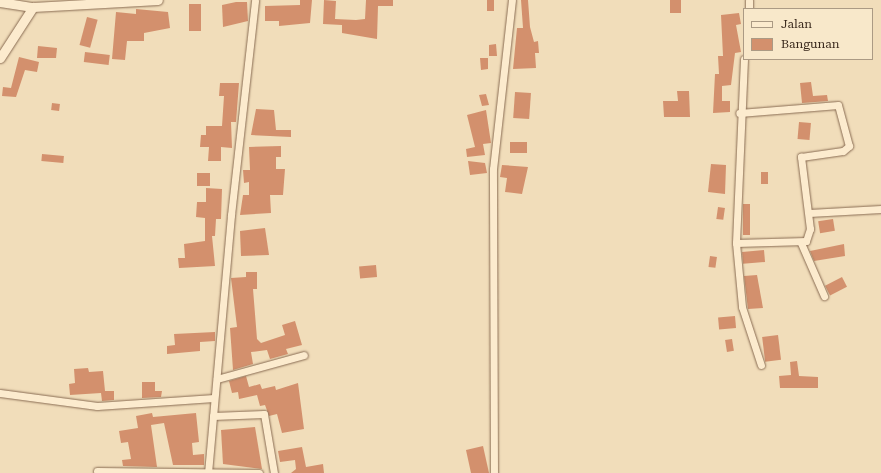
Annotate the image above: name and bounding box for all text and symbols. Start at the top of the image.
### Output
legend [743,8,873,60]
text: Jalan [781,17,812,31]
text: Bangunan [781,37,840,51]

